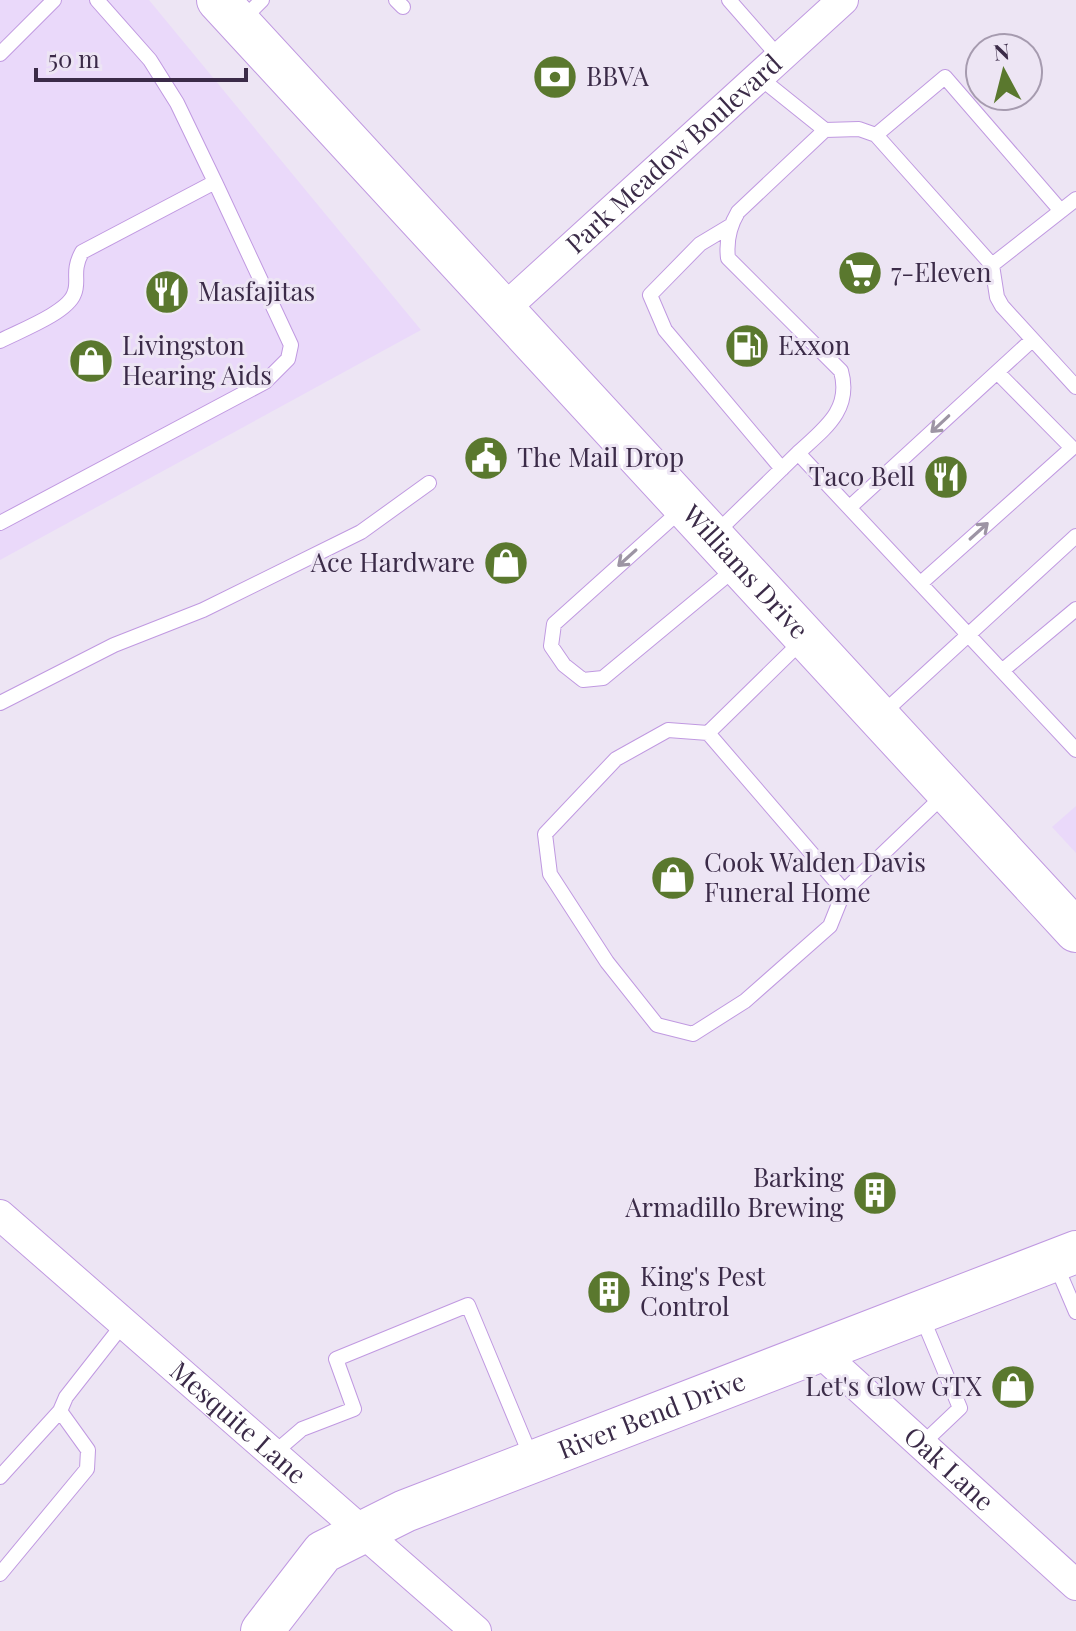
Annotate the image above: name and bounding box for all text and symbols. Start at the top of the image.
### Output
scale bar [36,32,246,82]
north arrow [964,32,1044,112]
text: N [992,35,1011,67]
text: 50 m [48,42,100,74]
street label: Park Meadow Boulevard [558,46,788,260]
bank icon: BBVA [531,53,579,101]
place label: BBVA [586,58,649,93]
supermarket icon: 7-Eleven [836,249,884,297]
place label: 7-Eleven [891,254,992,289]
restaurant icon: Masfajitas [143,268,191,316]
place label: Masfajitas [198,273,315,308]
fuel station icon: Exxon [723,322,771,370]
place label: Livingston Hearing Aids [122,327,272,392]
place label: Exxon [778,327,851,362]
shop icon: Livingston Hearing Aids [67,337,115,385]
one-way arrow [930,415,950,434]
public building icon: The Mail Drop [462,434,510,482]
place label: The Mail Drop [517,439,684,474]
restaurant icon: Taco Bell [922,453,970,501]
place label: Taco Bell [809,458,915,493]
street label: Williams Drive [675,496,817,646]
one-way arrow [969,522,989,540]
shop icon: Ace Hardware [482,539,530,587]
place label: Ace Hardware [310,544,475,579]
one-way arrow [617,549,637,568]
place label: Cook Walden Davis Funeral Home [704,844,926,909]
shop icon: Cook Walden Davis Funeral Home [649,854,697,902]
place label: Barking Armadillo Brewing [624,1159,844,1224]
building icon: Barking Armadillo Brewing [851,1169,899,1217]
place label: King's Pest Control [640,1258,766,1323]
building icon: King's Pest Control [585,1268,633,1316]
street label: Mesquite Lane [163,1353,314,1491]
street label: River Bend Drive [553,1362,750,1466]
shop icon: Let's Glow GTX [989,1363,1037,1411]
place label: Let's Glow GTX [805,1368,983,1403]
street label: Oak Lane [897,1418,1002,1518]

